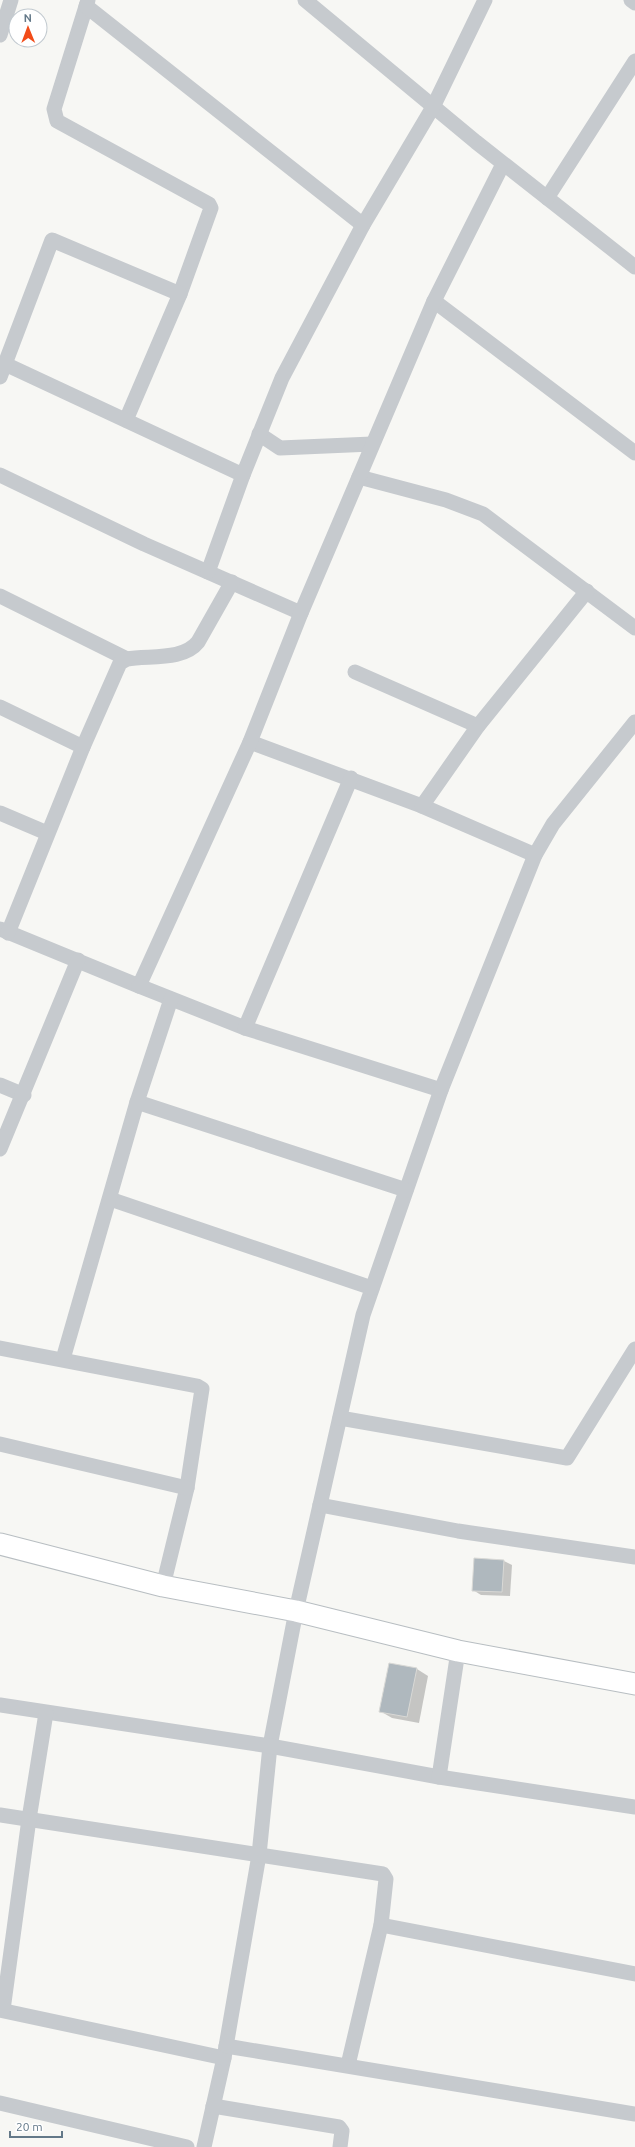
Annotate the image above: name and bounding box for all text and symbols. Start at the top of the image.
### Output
north arrow [8,8,48,48]
text: N [24,12,32,24]
scale bar [10,2113,62,2139]
text: 20 m [16,2120,43,2133]

